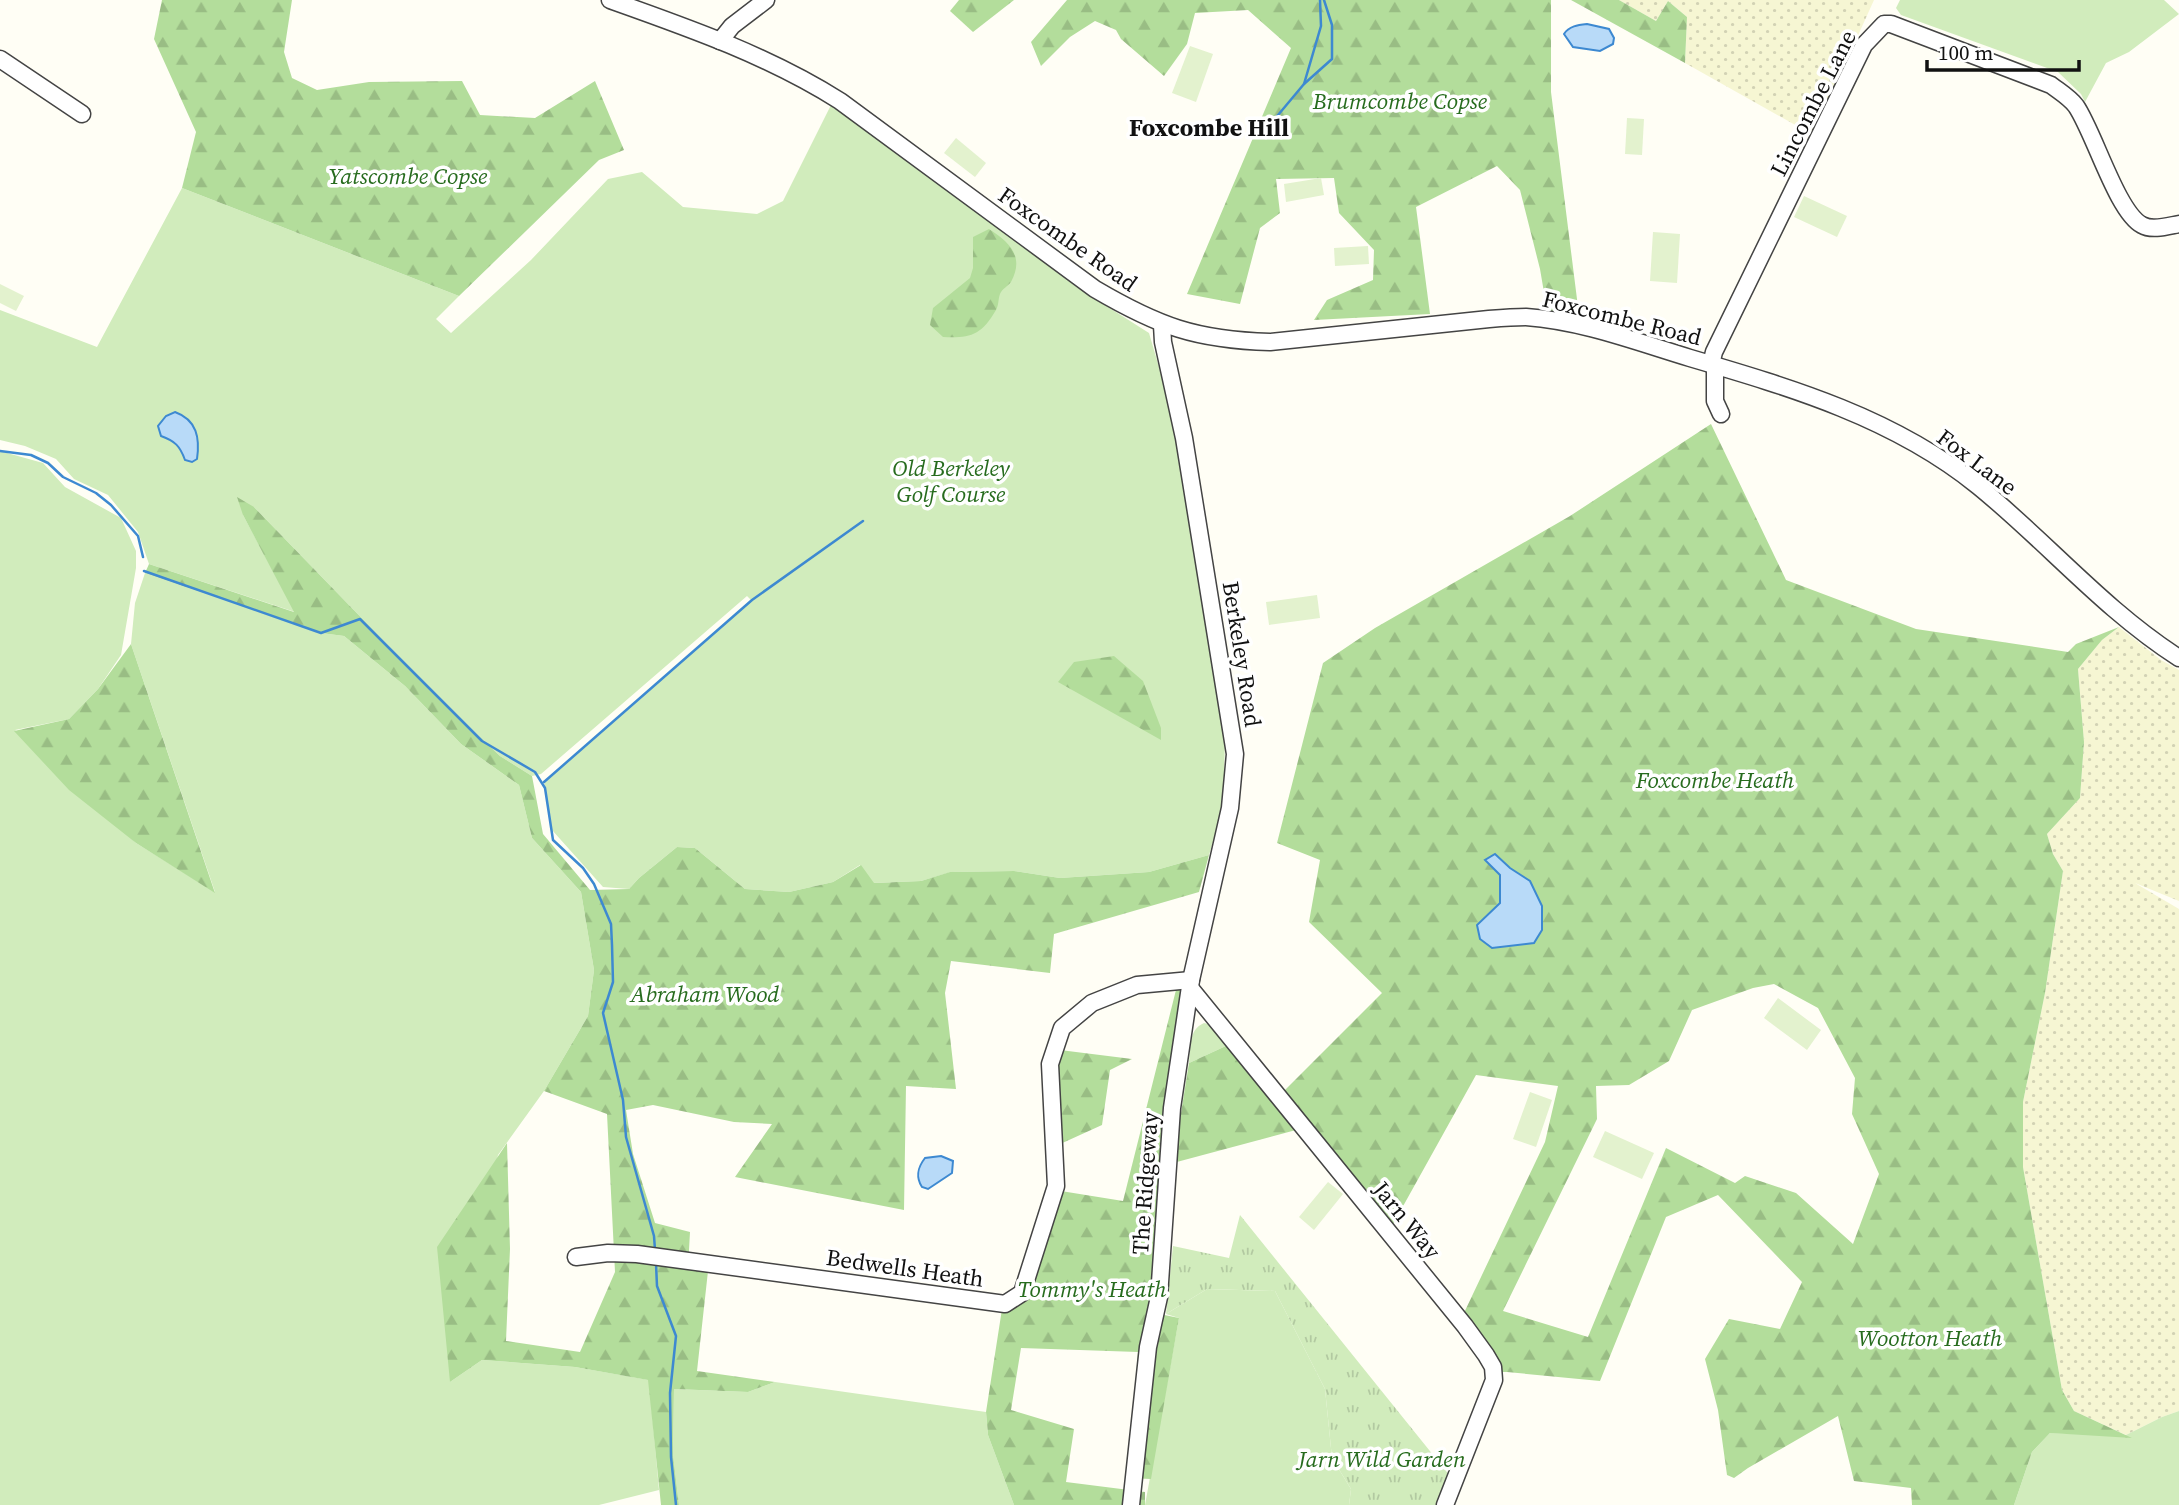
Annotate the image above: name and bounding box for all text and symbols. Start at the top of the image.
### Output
street label: Lincombe Lane [1762,24,1864,182]
scale bar [1927,28,2079,72]
text: 100 m [1938,38,1993,67]
park label: Brumcombe Copse [1312,85,1488,117]
district label: Foxcombe Hill [1129,111,1289,144]
park label: Yatscombe Copse [329,160,488,192]
street label: Foxcombe Road [992,179,1144,299]
street label: Foxcombe Road [1539,283,1705,353]
street label: Fox Lane [1930,421,2024,503]
park label: Old Berkeley Golf Course [892,452,1011,510]
street label: Berkeley Road [1215,579,1269,729]
park label: Foxcombe Heath [1635,764,1795,796]
park label: Abraham Wood [629,978,779,1010]
street label: The Ridgeway [1124,1110,1166,1255]
street label: Jarn Way [1365,1174,1448,1266]
street label: Bedwells Heath [824,1241,986,1295]
park label: Tommy's Heath [1017,1273,1167,1305]
park label: Wootton Heath [1858,1322,2003,1354]
park label: Jarn Wild Garden [1295,1443,1466,1475]

